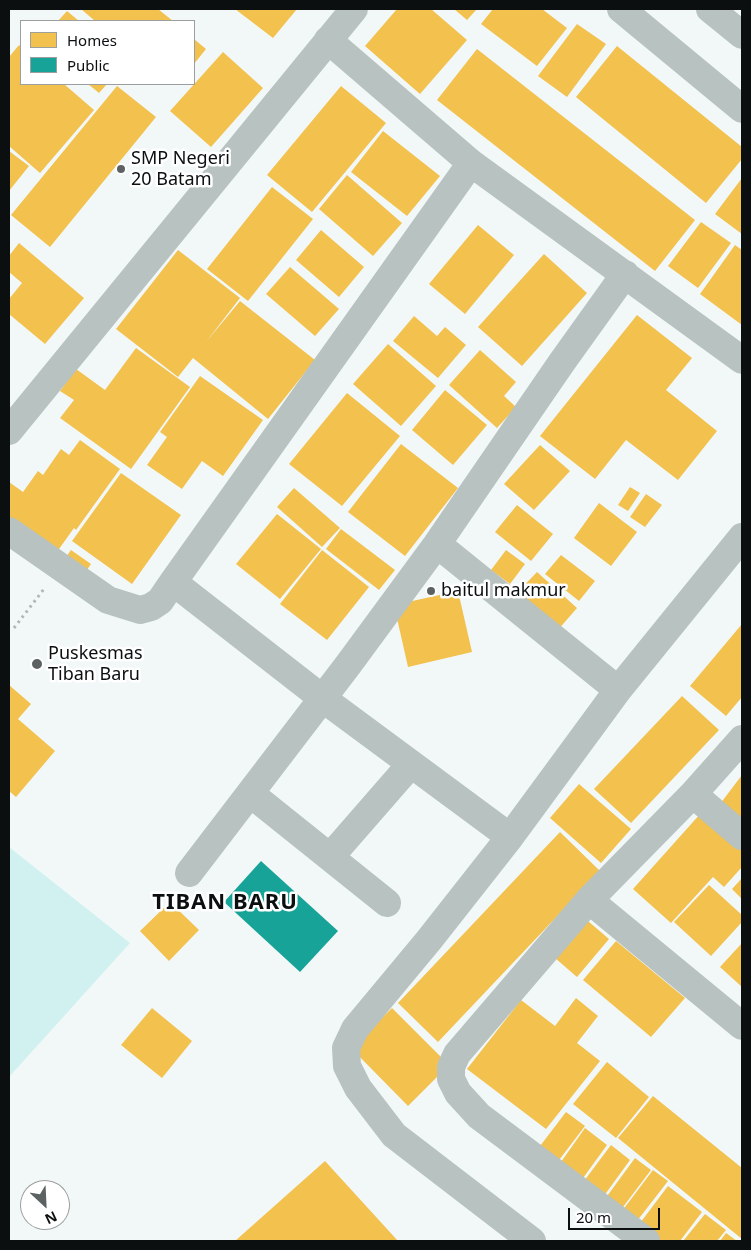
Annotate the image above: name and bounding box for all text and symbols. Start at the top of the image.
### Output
legend [20,20,195,85]
text: Homes [67,30,117,50]
text: Public [67,55,110,75]
place label: SMP Negeri 20 Batam [131,148,230,190]
marker: SMP Negeri 20 Batam [115,163,127,175]
place label: baitul makmur [441,580,566,602]
marker: baitul makmur [425,585,437,597]
place label: Puskesmas Tiban Baru [48,643,143,686]
marker: Puskesmas Tiban Baru [30,657,44,671]
district label: TIBAN BARU [151,890,299,916]
north arrow [20,1180,70,1230]
scale bar [571,1198,664,1230]
text: N [42,1207,60,1229]
text: 20 m [576,1207,611,1227]

